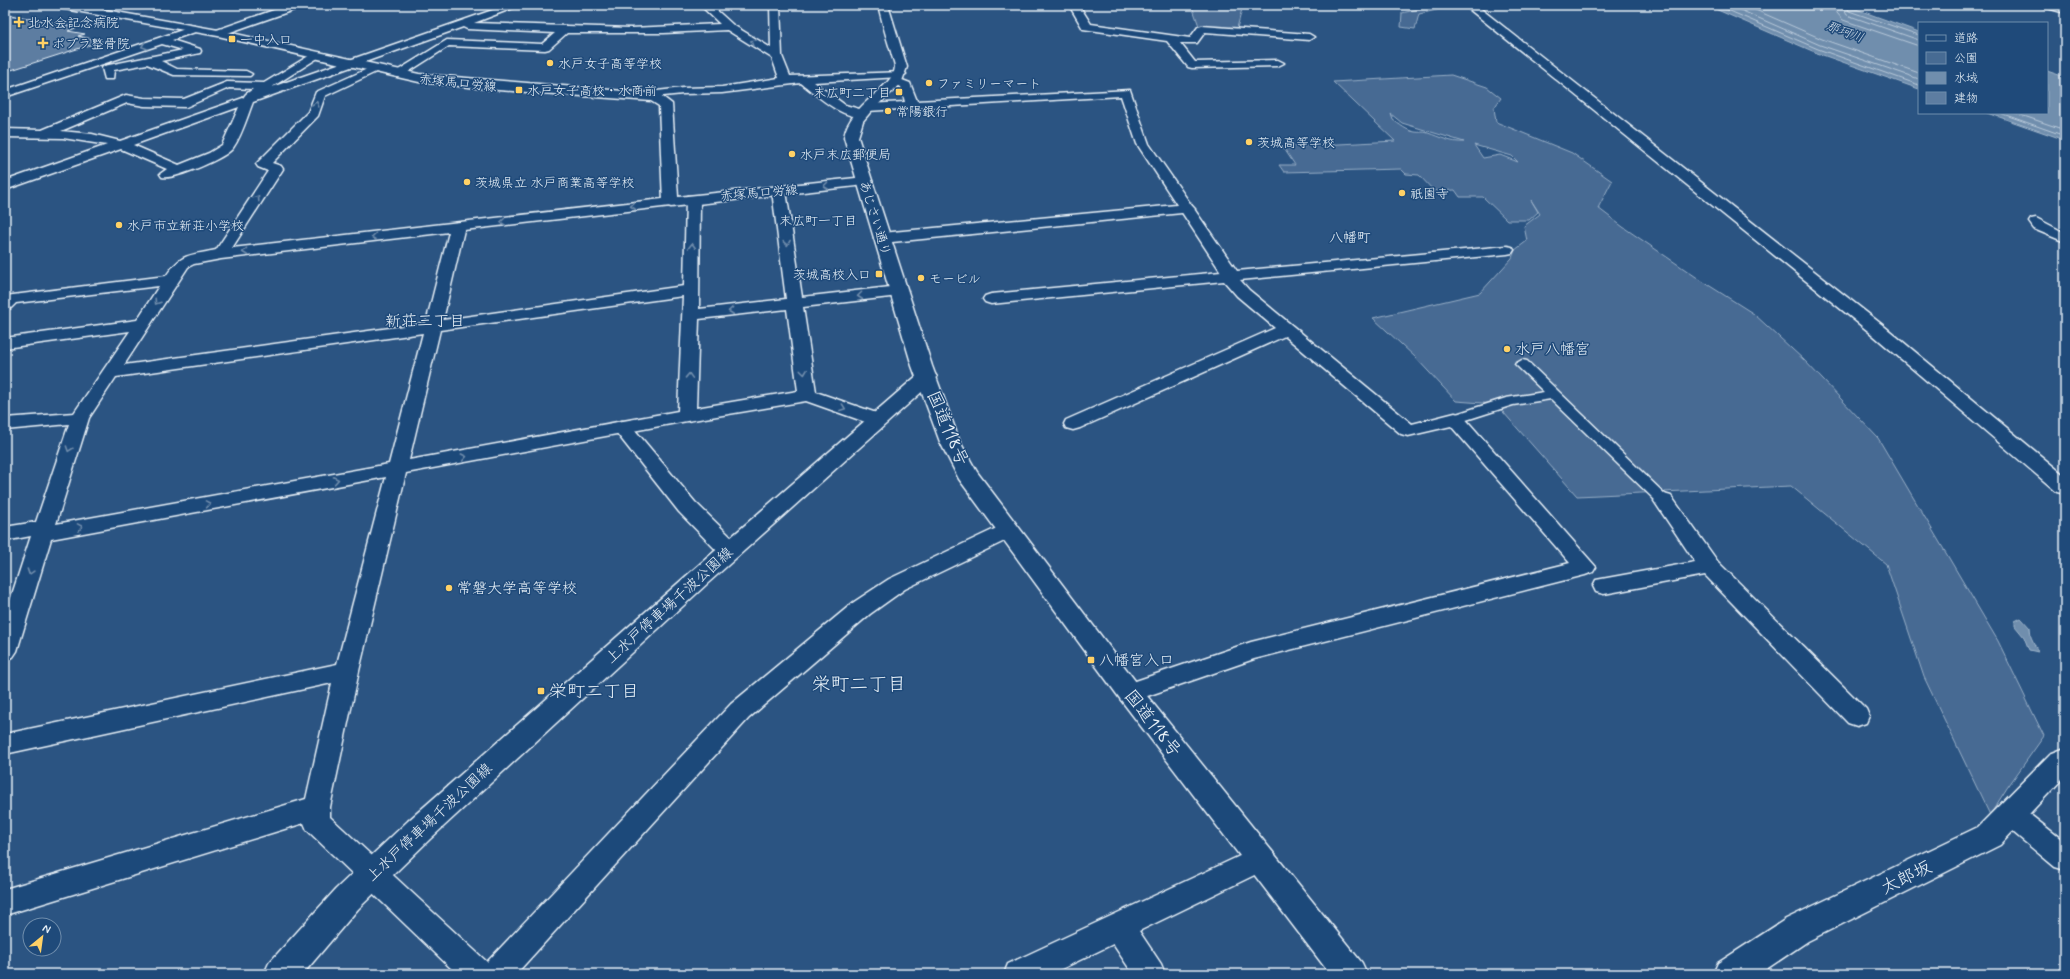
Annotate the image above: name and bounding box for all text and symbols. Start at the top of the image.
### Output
place label: 北水会記念病院 [28,15,119,32]
marker: 北水会記念病院 [13,16,25,28]
water label: 那珂川 [1823,18,1866,47]
legend [1918,22,2048,114]
text: 道路 [1954,31,1978,47]
place label: 一中入口 [240,32,292,49]
marker: 一中入口 [227,34,237,44]
place label: ポプラ整骨院 [52,36,130,53]
marker: ポプラ整骨院 [37,37,49,49]
one-way arrow [750,40,757,47]
one-way arrow [140,41,147,50]
text: 公園 [1954,51,1978,67]
place label: 水戸女子高等学校 [558,56,662,73]
marker: 水戸女子高等学校 [545,58,555,68]
street label: 赤塚馬口労線 [418,71,499,96]
text: 水域 [1954,71,1978,87]
place label: ファミリーマート [937,76,1041,93]
marker: ファミリーマート [924,78,934,88]
place label: 水戸女子高校・水商前 [527,83,657,100]
marker: 水戸女子高校・水商前 [514,85,524,95]
place label: 末広町二丁目 [813,85,891,102]
marker: 末広町二丁目 [894,87,904,97]
text: 建物 [1954,91,1978,107]
one-way arrow [312,101,320,108]
place label: 常陽銀行 [896,104,948,121]
marker: 常陽銀行 [883,106,893,116]
place label: 茨城高等学校 [1257,135,1335,152]
marker: 茨城高等学校 [1244,137,1254,147]
place label: 水戸末広郵便局 [800,147,891,164]
marker: 水戸末広郵便局 [787,149,797,159]
place label: 茨城県立 水戸商業高等学校 [475,175,635,192]
marker: 茨城県立 水戸商業高等学校 [462,177,472,187]
street label: あじさい通り [855,179,894,258]
one-way arrow [823,181,829,190]
street label: 赤塚馬口労線 [720,182,800,205]
place label: 祇園寺 [1410,186,1449,203]
marker: 祇園寺 [1397,188,1407,198]
one-way arrow [252,195,260,202]
one-way arrow [629,201,636,210]
district label: 末広町一丁目 [779,213,857,230]
one-way arrow [500,217,506,226]
place label: 水戸市立新荘小学校 [127,218,244,235]
marker: 水戸市立新荘小学校 [114,220,124,230]
district label: 八幡町 [1329,229,1371,247]
one-way arrow [371,232,377,241]
one-way arrow [782,240,791,246]
one-way arrow [688,243,696,249]
one-way arrow [242,247,248,256]
place label: 茨城高校入口 [793,267,871,284]
marker: 茨城高校入口 [874,269,884,279]
place label: モービル [929,271,981,288]
marker: モービル [916,273,926,283]
one-way arrow [857,291,863,300]
one-way arrow [155,297,162,304]
one-way arrow [728,306,734,315]
district label: 新荘三丁目 [385,311,465,332]
place label: 水戸八幡宮 [1515,340,1590,360]
marker: 水戸八幡宮 [1502,344,1512,354]
one-way arrow [800,369,809,375]
one-way arrow [685,373,693,379]
street label: 国道118号 [920,387,974,470]
one-way arrow [839,403,846,411]
one-way arrow [66,445,74,452]
one-way arrow [461,453,467,461]
one-way arrow [333,476,339,485]
one-way arrow [205,500,211,508]
one-way arrow [77,523,84,532]
street label: 上水戸停車場千波公園線 [602,543,738,668]
one-way arrow [26,569,35,576]
place label: 常磐大学高等学校 [457,579,577,599]
marker: 常磐大学高等学校 [444,583,454,593]
place label: 八幡宮入口 [1099,651,1174,671]
marker: 八幡宮入口 [1086,655,1096,665]
district label: 栄町二丁目 [811,672,907,697]
place label: 栄町二丁目 [549,680,639,704]
street label: 国道118号 [1118,685,1186,762]
marker: 栄町二丁目 [536,686,546,696]
street label: 上水戸停車場千波公園線 [363,759,497,886]
street label: 太郎坂 [1877,855,1936,901]
north arrow [22,917,62,957]
text: N [40,921,53,937]

